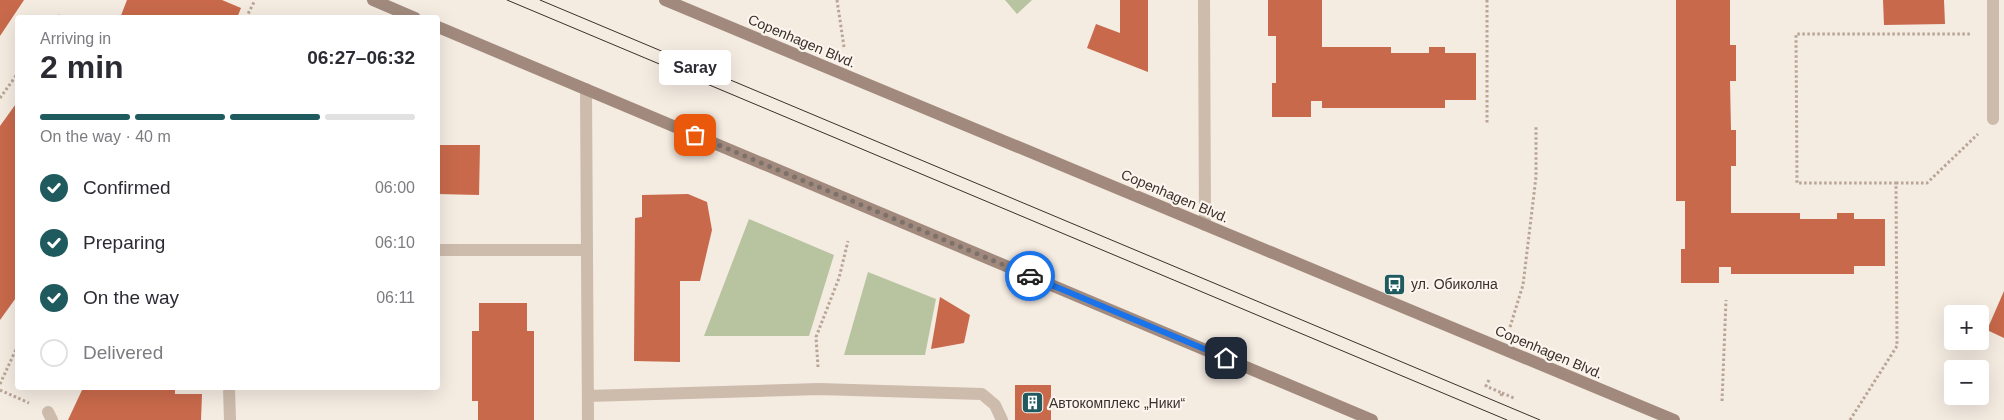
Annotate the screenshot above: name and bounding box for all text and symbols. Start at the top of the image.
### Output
street label: Copenhagen Blvd. [746,11,858,71]
text: Arriving in [40,30,111,47]
text: 06:27–06:32 [307,47,415,68]
text: 2 min [40,49,124,85]
callout: Saray [659,50,731,85]
text: Saray [673,59,717,76]
pin [674,114,716,156]
icon: bag [681,121,709,149]
text: On the way · 40 m [40,128,171,145]
street label: Copenhagen Blvd. [1119,166,1231,226]
icon: check [40,174,68,202]
text: Confirmed [83,177,171,198]
text: 06:00 [375,179,415,196]
icon: check [40,229,68,257]
text: Preparing [83,232,165,253]
text: 06:10 [375,234,415,251]
courier [1005,251,1055,301]
icon: car [1016,262,1044,290]
bus stop icon: ул. Обиколна [1383,272,1407,296]
place label: ул. Обиколна [1411,276,1498,292]
icon: check [40,284,68,312]
text: On the way [83,287,179,308]
text: 06:11 [376,289,415,306]
map controls [1944,305,1989,405]
button: + [1944,305,1989,350]
street label: Copenhagen Blvd. [1493,322,1605,382]
pin [1205,337,1247,379]
text: Delivered [83,342,163,363]
icon: home [1212,344,1240,372]
button: − [1944,360,1989,405]
building icon: Автокомплекс „Ники“ [1021,391,1045,415]
place label: Автокомплекс „Ники“ [1049,395,1185,411]

